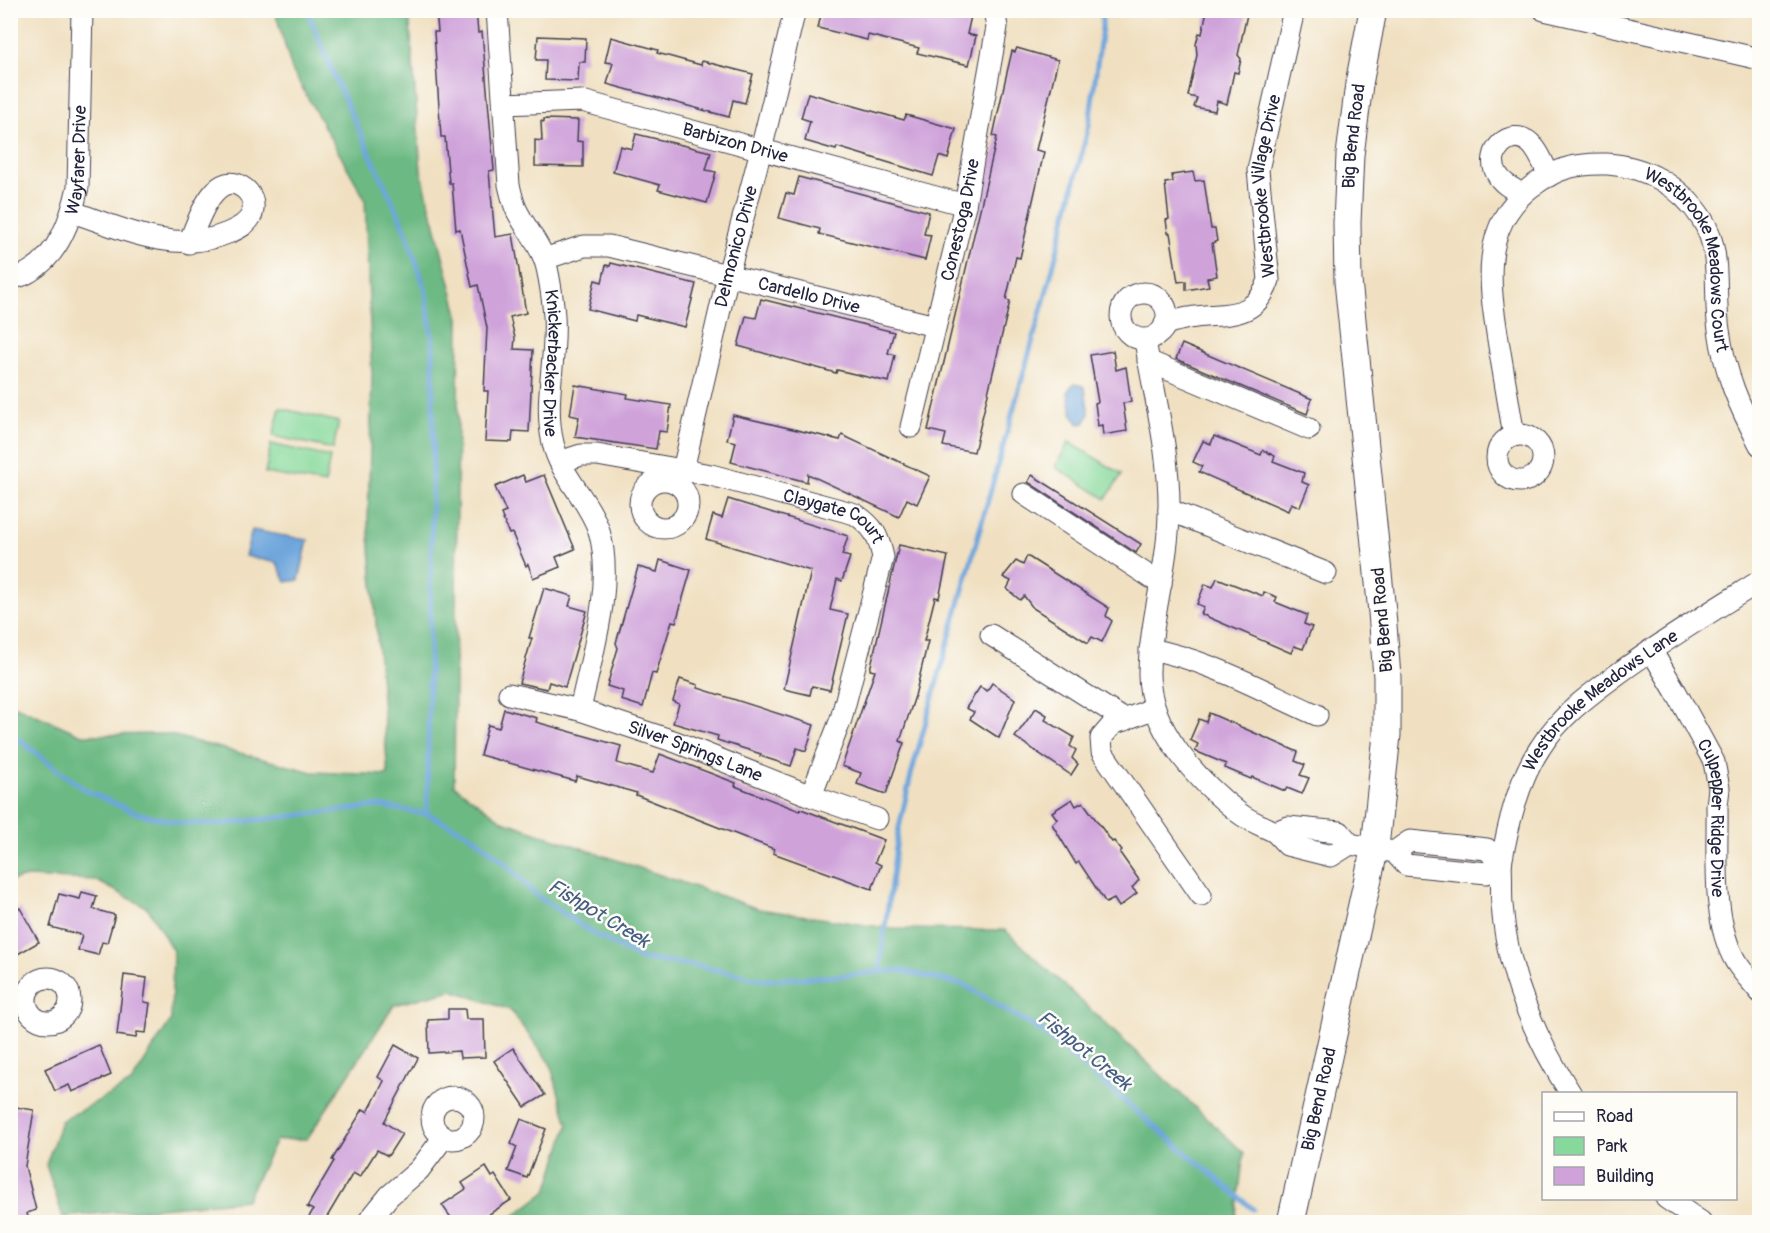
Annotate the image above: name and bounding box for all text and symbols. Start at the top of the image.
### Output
street label: Big Bend Road [1338,82,1371,189]
street label: Westbrooke Village Drive [1247,92,1287,279]
street label: Wayfarer Drive [60,105,92,218]
street label: Barbizon Drive [680,118,791,168]
street label: Conestoga Drive [936,157,985,283]
street label: Westbrooke Meadows Court [1640,162,1734,355]
street label: Delmonico Drive [710,183,763,309]
street label: Cardello Drive [756,272,862,319]
street label: Knickerbacker Drive [537,288,565,439]
street label: Claygate Court [780,484,889,547]
street label: Big Bend Road [1366,567,1399,673]
street label: Westbrooke Meadows Lane [1518,625,1683,775]
street label: Silver Springs Lane [625,716,766,787]
street label: Culpepper Ridge Drive [1692,735,1730,898]
water label: Fishpot Creek [544,873,655,954]
water label: Fishpot Creek [1033,1005,1138,1097]
street label: Big Bend Road [1296,1045,1342,1153]
legend [1542,1092,1737,1200]
text: Road [1596,1105,1633,1128]
text: Park [1596,1135,1628,1158]
text: Building [1596,1165,1654,1188]

